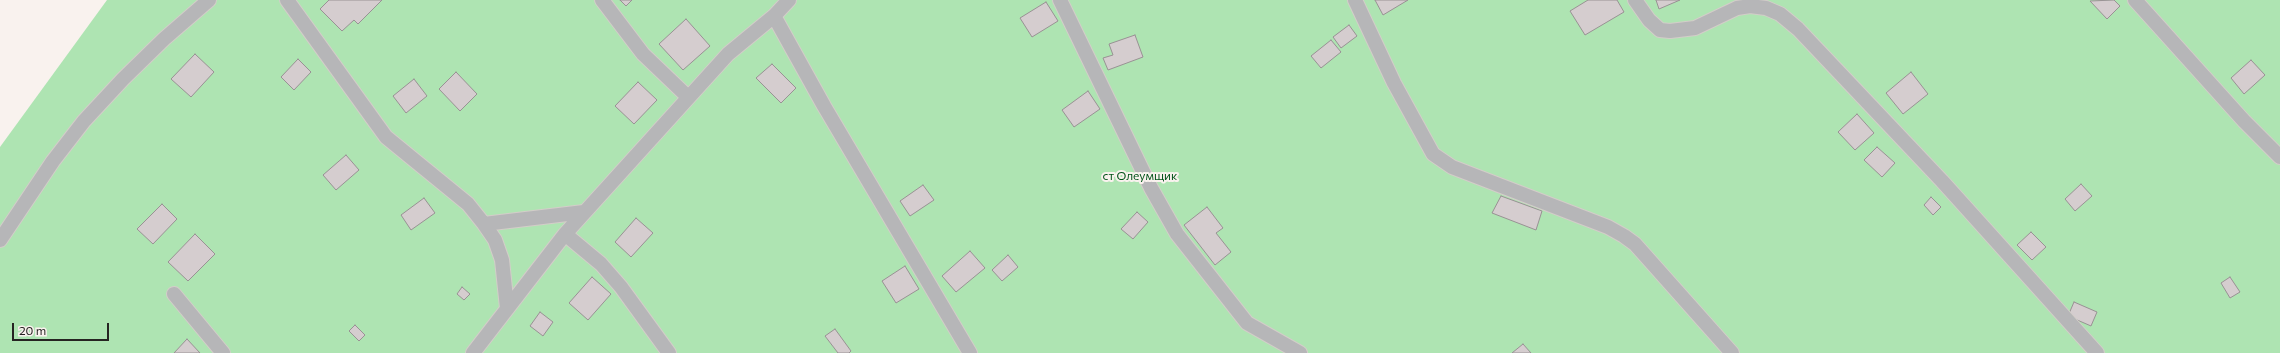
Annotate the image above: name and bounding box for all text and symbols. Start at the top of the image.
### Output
park label: ст Олеумщик [1103,169,1177,183]
scale bar [14,315,111,341]
text: 20 m [19,323,46,337]

